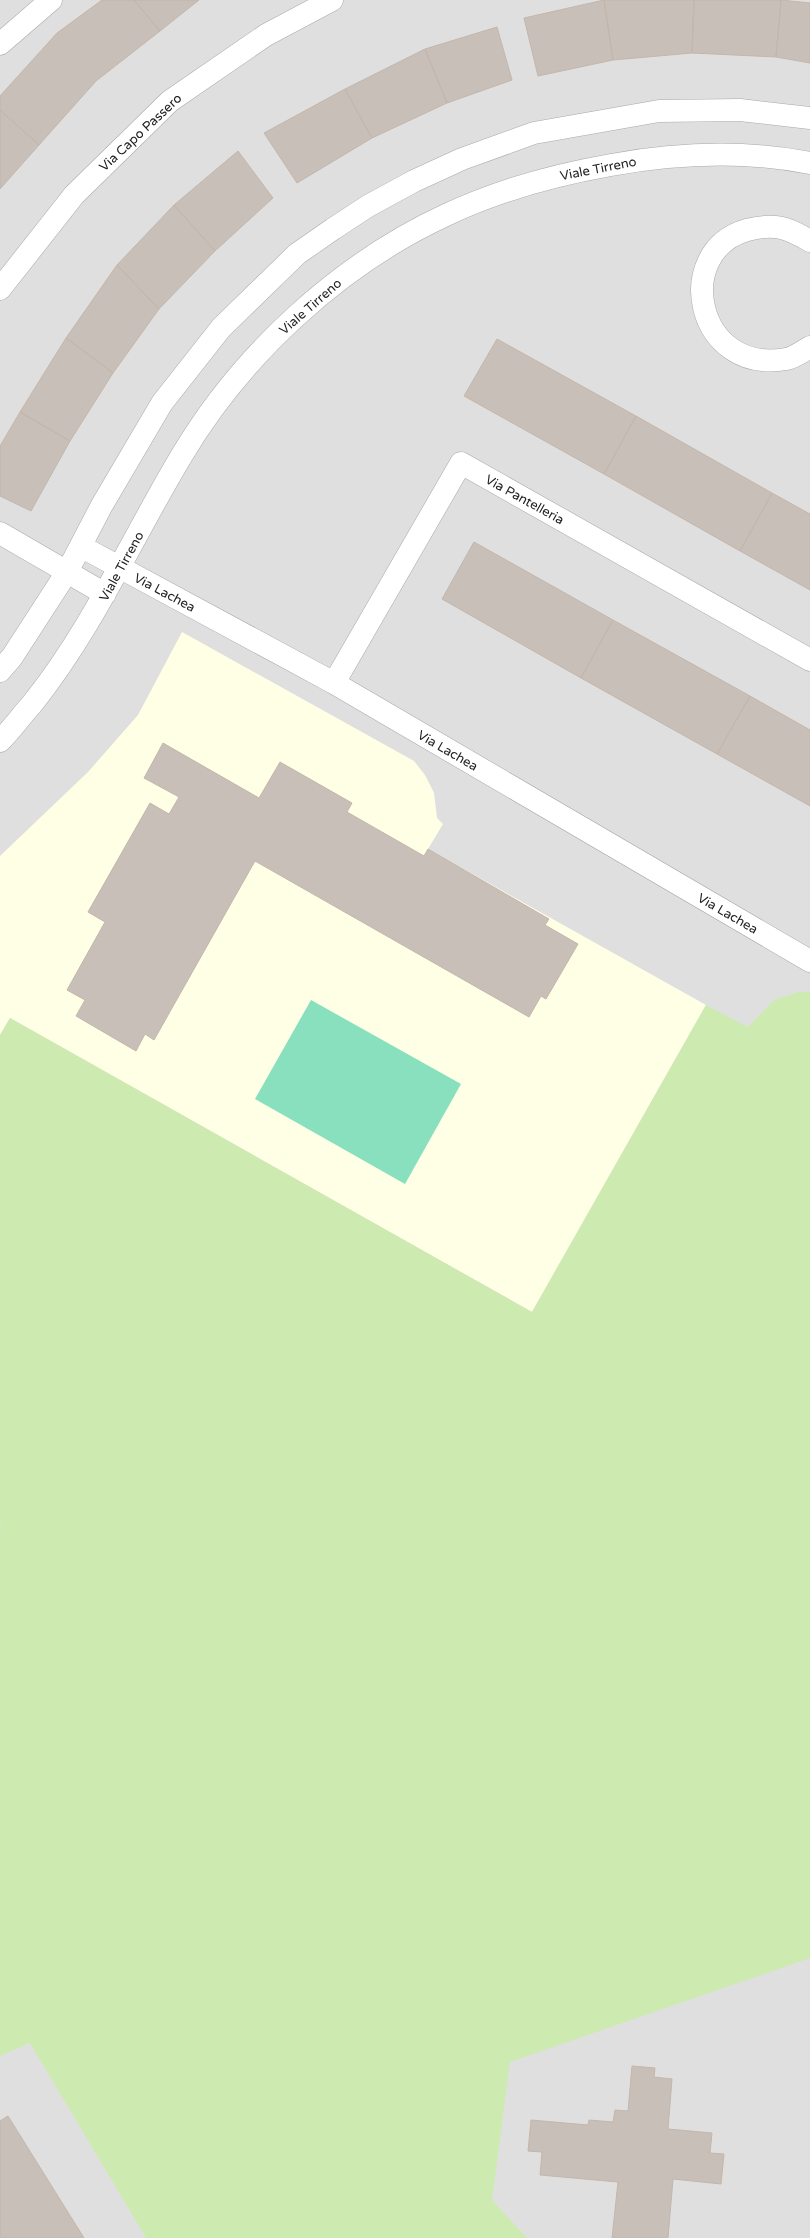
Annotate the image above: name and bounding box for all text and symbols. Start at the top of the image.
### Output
street label: Via Capo Passero [96,90,185,175]
street label: Viale Tirreno [559,154,638,184]
street label: Viale Tirreno [276,275,345,338]
street label: Via Pantelleria [482,472,567,528]
street label: Viale Tirreno [96,529,148,604]
street label: Via Lachea [131,570,198,616]
street label: Via Lachea [414,727,481,775]
street label: Via Lachea [694,890,761,938]

